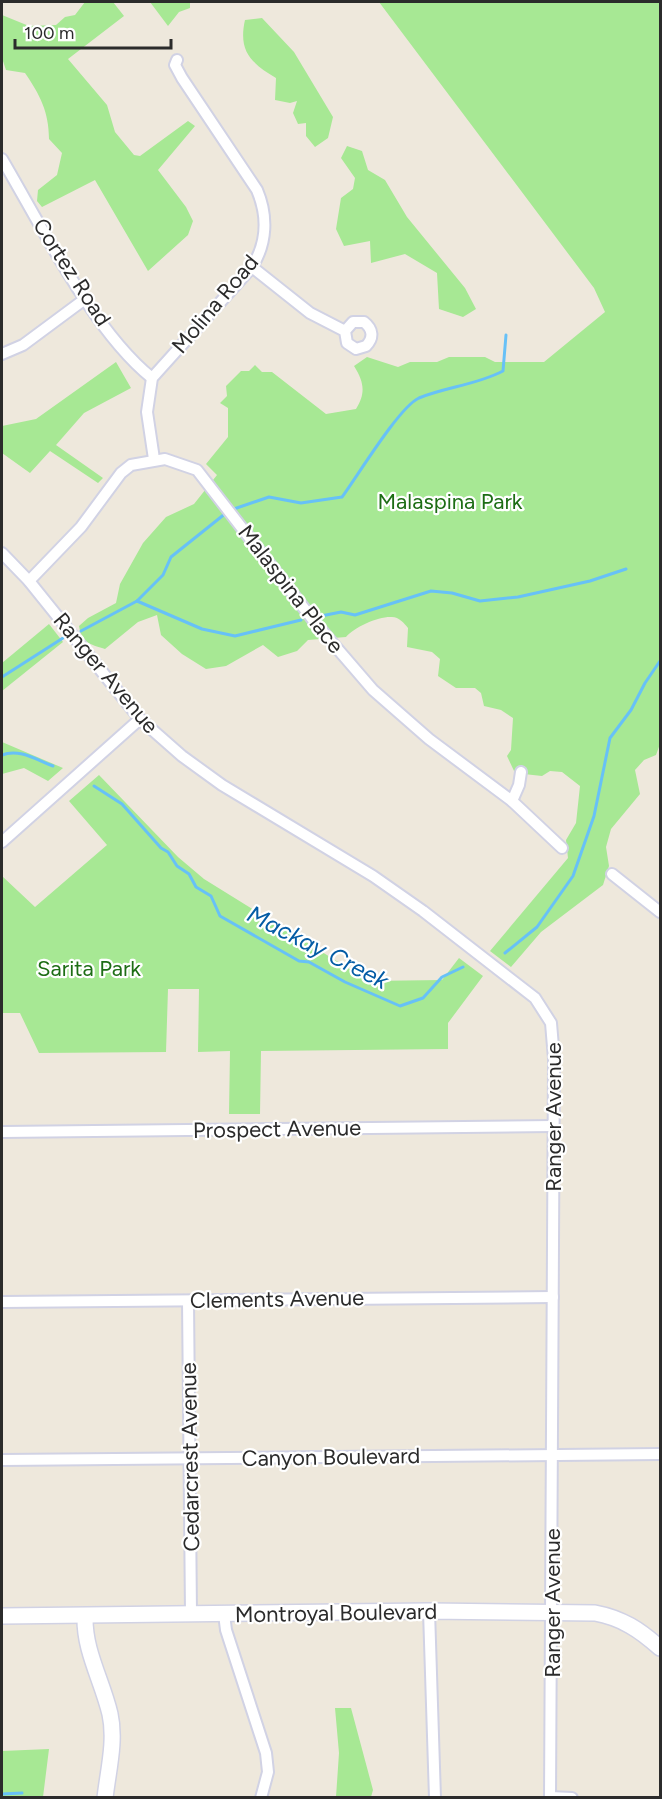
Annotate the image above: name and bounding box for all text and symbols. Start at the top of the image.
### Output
scale bar [15,12,171,50]
text: 100 m [24,22,74,44]
street label: Cortez Road [27,213,117,331]
street label: Molina Road [166,249,264,359]
park label: Malaspina Park [377,488,523,515]
street label: Malaspina Place [232,519,350,659]
street label: Ranger Avenue [48,607,164,739]
water label: Mackay Creek [242,899,395,996]
park label: Sarita Park [37,955,141,982]
street label: Ranger Avenue [540,1042,567,1192]
street label: Prospect Avenue [193,1114,361,1144]
street label: Clements Avenue [190,1284,364,1314]
street label: Cedarcrest Avenue [175,1362,205,1552]
street label: Canyon Boulevard [241,1442,421,1472]
street label: Ranger Avenue [539,1528,566,1678]
street label: Montroyal Boulevard [235,1598,437,1628]

